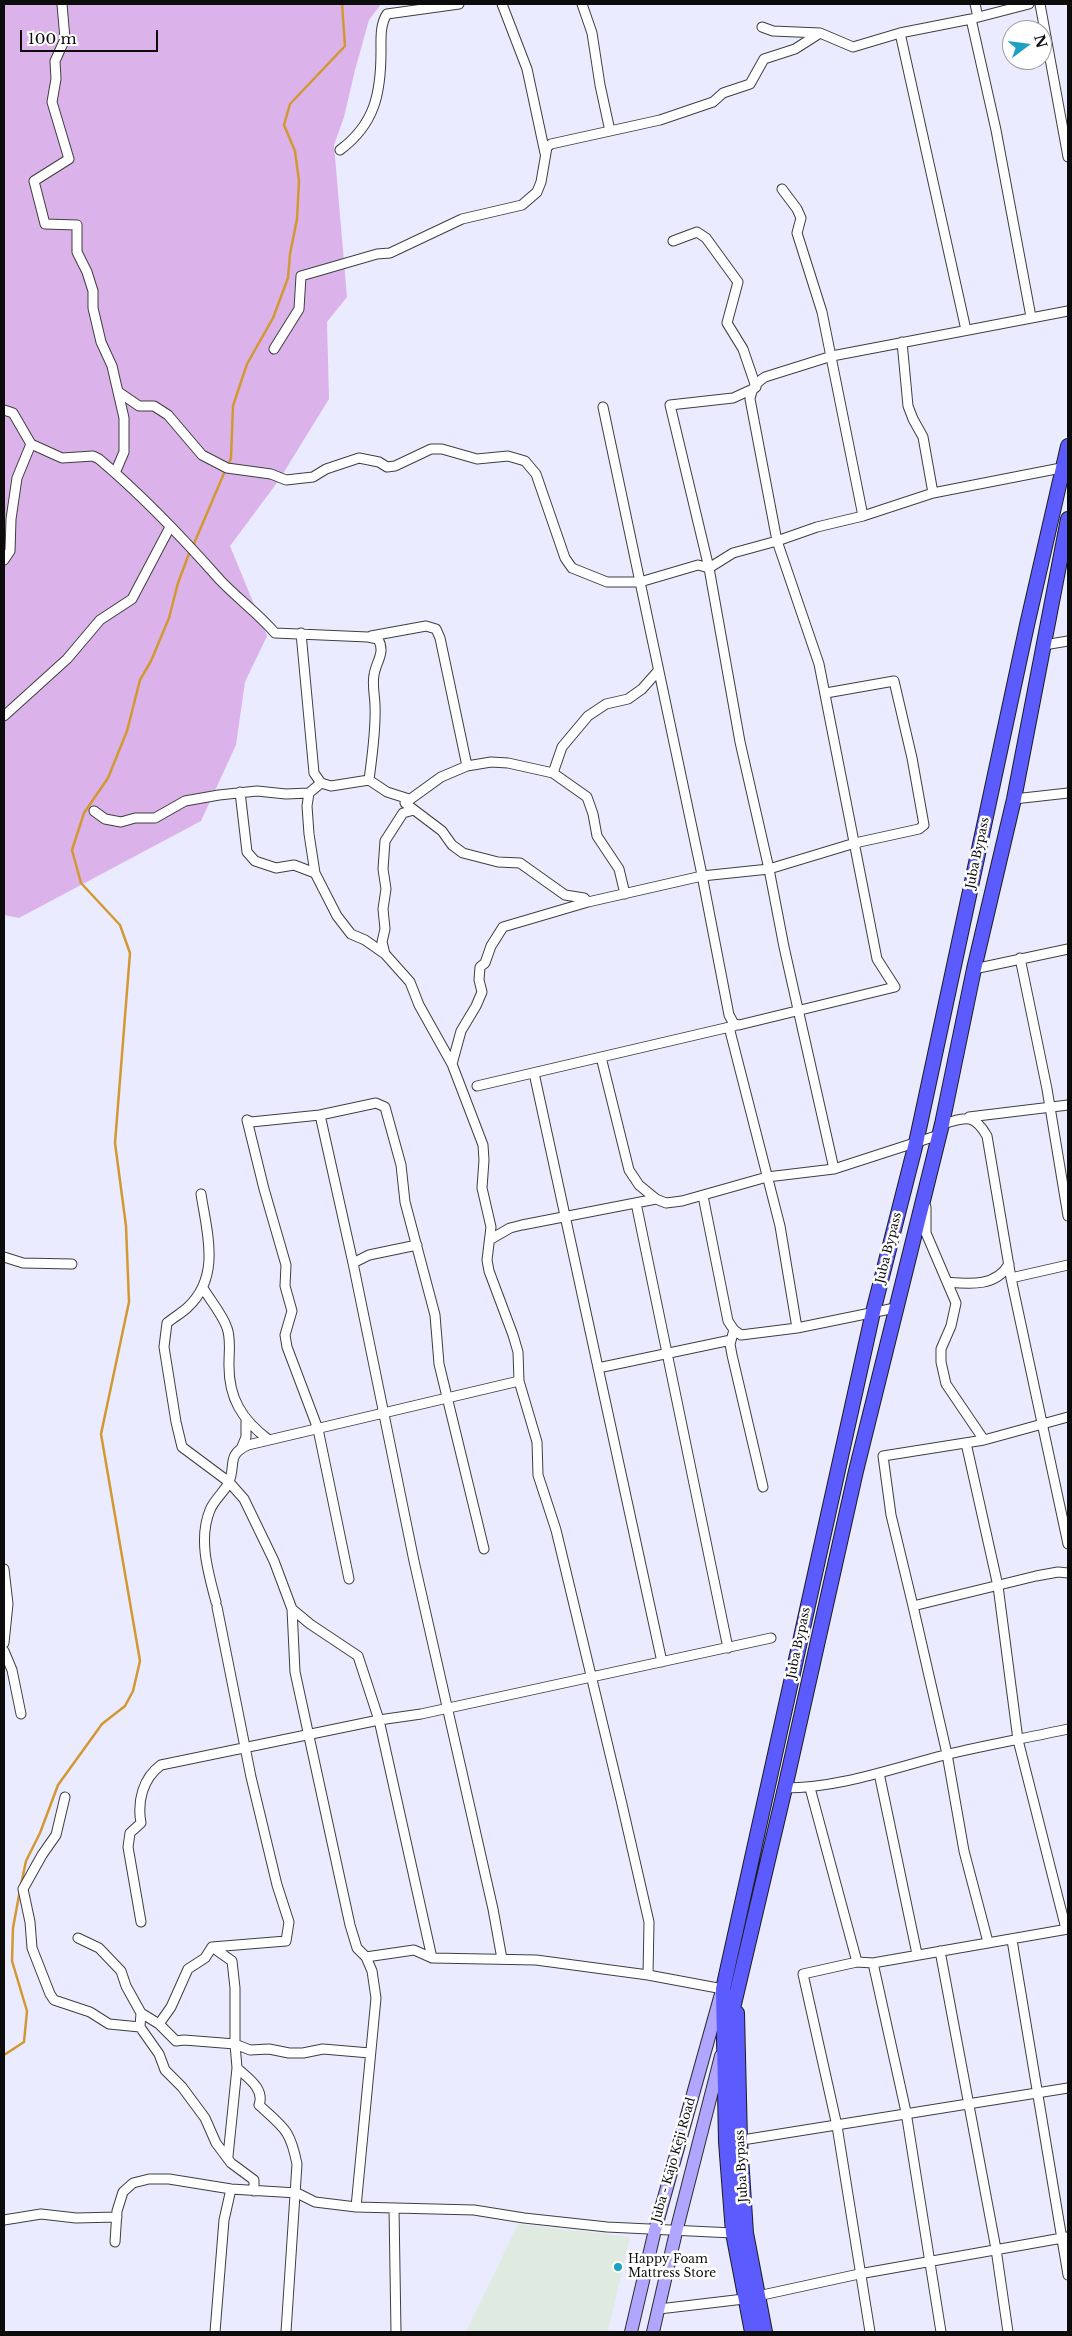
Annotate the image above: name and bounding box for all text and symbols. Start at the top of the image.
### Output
scale bar [22,20,160,52]
north arrow [1002,20,1052,70]
text: 100 m [28,29,77,48]
text: N [1030,33,1051,50]
street label: Juba Bypass [963,816,993,890]
street label: Juba Bypass [873,1211,905,1285]
street label: Juba Bypass [784,1606,814,1680]
street label: Juba - Kajo Keji Road [649,2096,699,2224]
street label: Juba Bypass [733,2129,751,2203]
place label: Happy Foam Mattress Store [628,2253,716,2281]
marker: Happy Foam Mattress Store [612,2261,624,2273]

